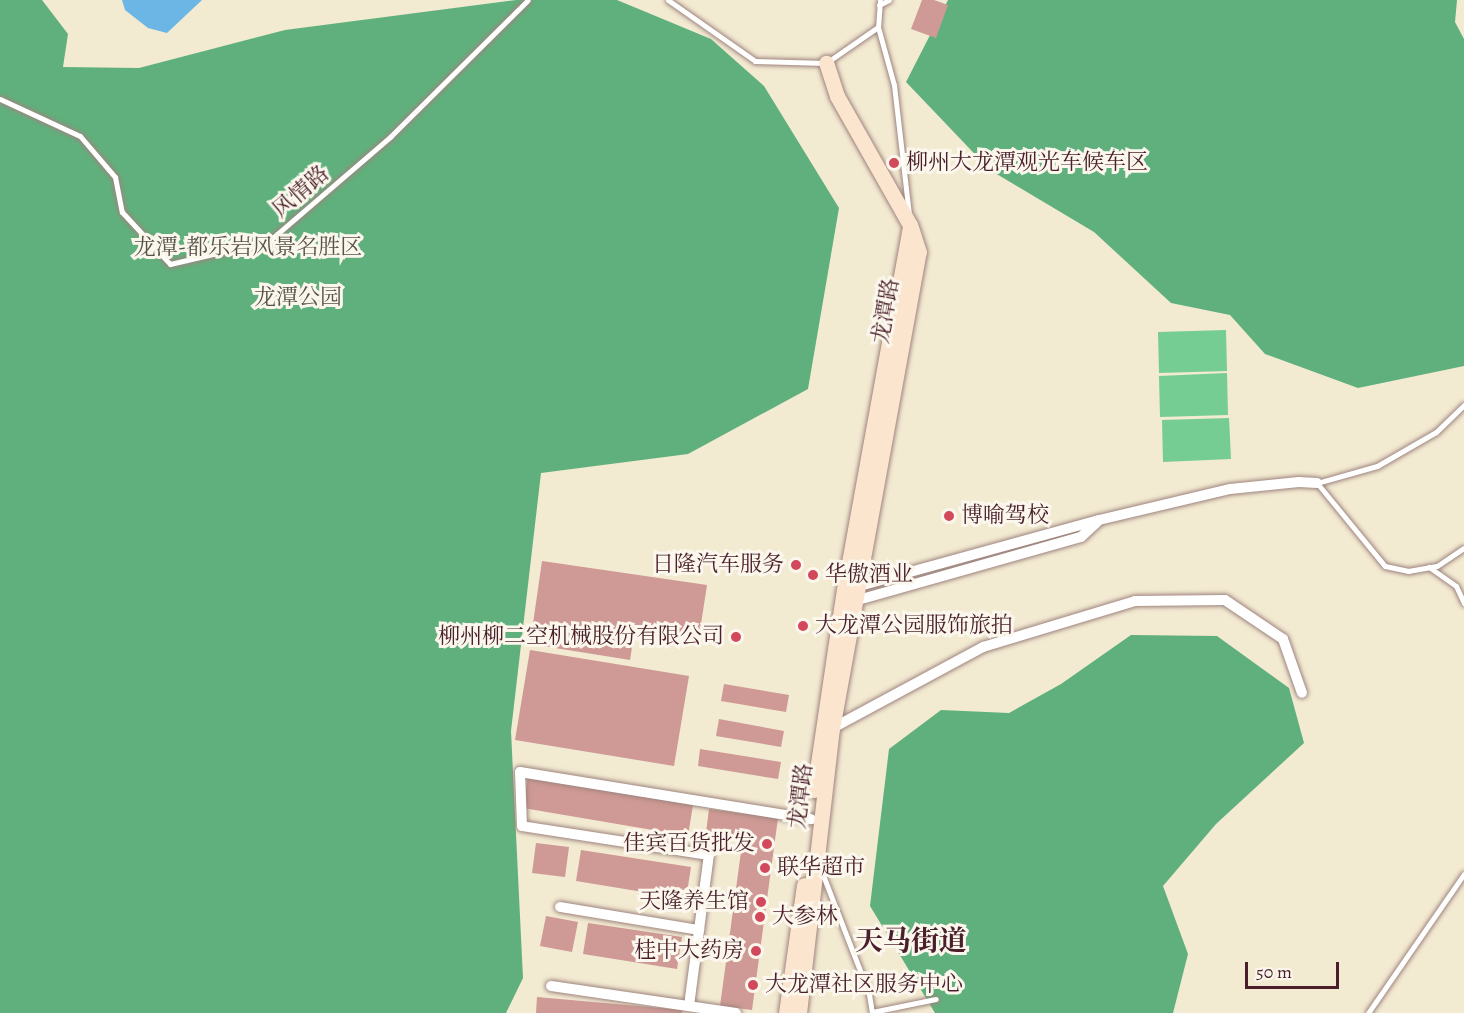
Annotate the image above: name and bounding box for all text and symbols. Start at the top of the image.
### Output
place label: 柳州大龙潭观光车候车区 [906,150,1148,176]
marker: 柳州大龙潭观光车候车区 [887,156,901,170]
street label: 风情路 [267,160,335,224]
park label: 龙潭-都乐岩风景名胜区 [134,235,362,261]
street label: 龙潭路 [867,276,905,346]
park label: 龙潭公园 [254,285,342,311]
place label: 博喻驾校 [961,503,1049,529]
marker: 博喻驾校 [942,509,956,523]
place label: 日隆汽车服务 [652,552,784,578]
marker: 日隆汽车服务 [789,558,803,572]
place label: 华傲酒业 [825,562,913,588]
marker: 华傲酒业 [806,568,820,582]
place label: 大龙潭公园服饰旅拍 [815,613,1013,639]
marker: 大龙潭公园服饰旅拍 [796,619,810,633]
place label: 柳州柳二空机械股份有限公司 [438,624,724,650]
marker: 柳州柳二空机械股份有限公司 [729,630,743,644]
street label: 龙潭路 [784,762,818,830]
place label: 佳宾百货批发 [623,831,755,857]
marker: 佳宾百货批发 [760,837,774,851]
place label: 联华超市 [777,855,865,881]
marker: 联华超市 [758,861,772,875]
place label: 天隆养生馆 [639,889,749,915]
marker: 天隆养生馆 [754,895,768,909]
place label: 大参林 [772,904,838,930]
marker: 大参林 [753,910,767,924]
district label: 天马街道 [855,924,967,958]
place label: 桂中大药房 [634,938,744,964]
marker: 桂中大药房 [749,944,763,958]
scale bar [1248,950,1342,988]
text: 50 m [1256,960,1292,984]
place label: 大龙潭社区服务中心 [765,972,963,998]
marker: 大龙潭社区服务中心 [746,978,760,992]

